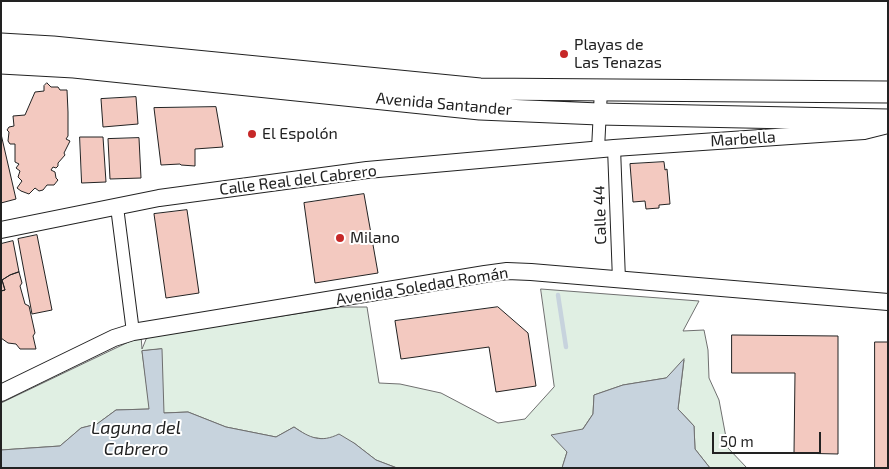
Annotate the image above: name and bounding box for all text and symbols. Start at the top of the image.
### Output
place label: Playas de Las Tenazas [574,35,662,73]
marker: Playas de Las Tenazas [558,48,570,60]
street label: Avenida Santander [375,88,513,120]
place label: El Espolón [262,124,338,144]
street label: Marbella [710,127,776,151]
marker: El Espolón [246,128,258,140]
street label: Calle Real del Cabrero [218,161,378,199]
street label: Calle 44 [589,185,611,245]
place label: Milano [350,228,400,248]
marker: Milano [334,232,346,244]
street label: Avenida Soledad Román [334,263,510,309]
water label: Laguna del Cabrero [91,417,181,459]
scale bar [714,422,823,454]
text: 50 m [720,432,754,450]

